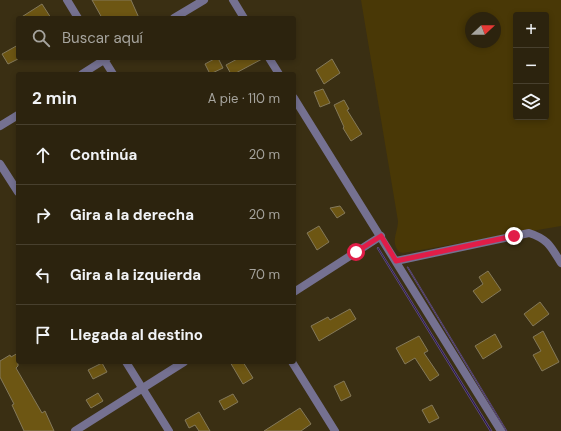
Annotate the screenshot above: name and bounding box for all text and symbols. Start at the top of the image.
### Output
north arrow [465,12,501,48]
map controls [513,12,549,120]
button: + [513,12,549,48]
search box [16,16,296,60]
icon: search [30,27,52,49]
text: Buscar aquí [62,28,143,48]
button: − [513,48,549,84]
button: layers [513,84,549,120]
text: 2 min [32,87,77,109]
text: A pie · 110 m [208,90,280,107]
icon: ahead [32,144,54,166]
text: Continúa [70,145,137,165]
text: 20 m [249,146,280,163]
icon: right [32,204,54,226]
text: Gira a la derecha [70,205,194,225]
text: 20 m [249,206,280,223]
route end [505,227,523,245]
route start [347,243,365,261]
icon: left [32,264,54,286]
text: Gira a la izquierda [70,265,201,285]
text: 70 m [249,266,280,283]
icon: arrive [32,324,54,346]
text: Llegada al destino [70,325,203,345]

